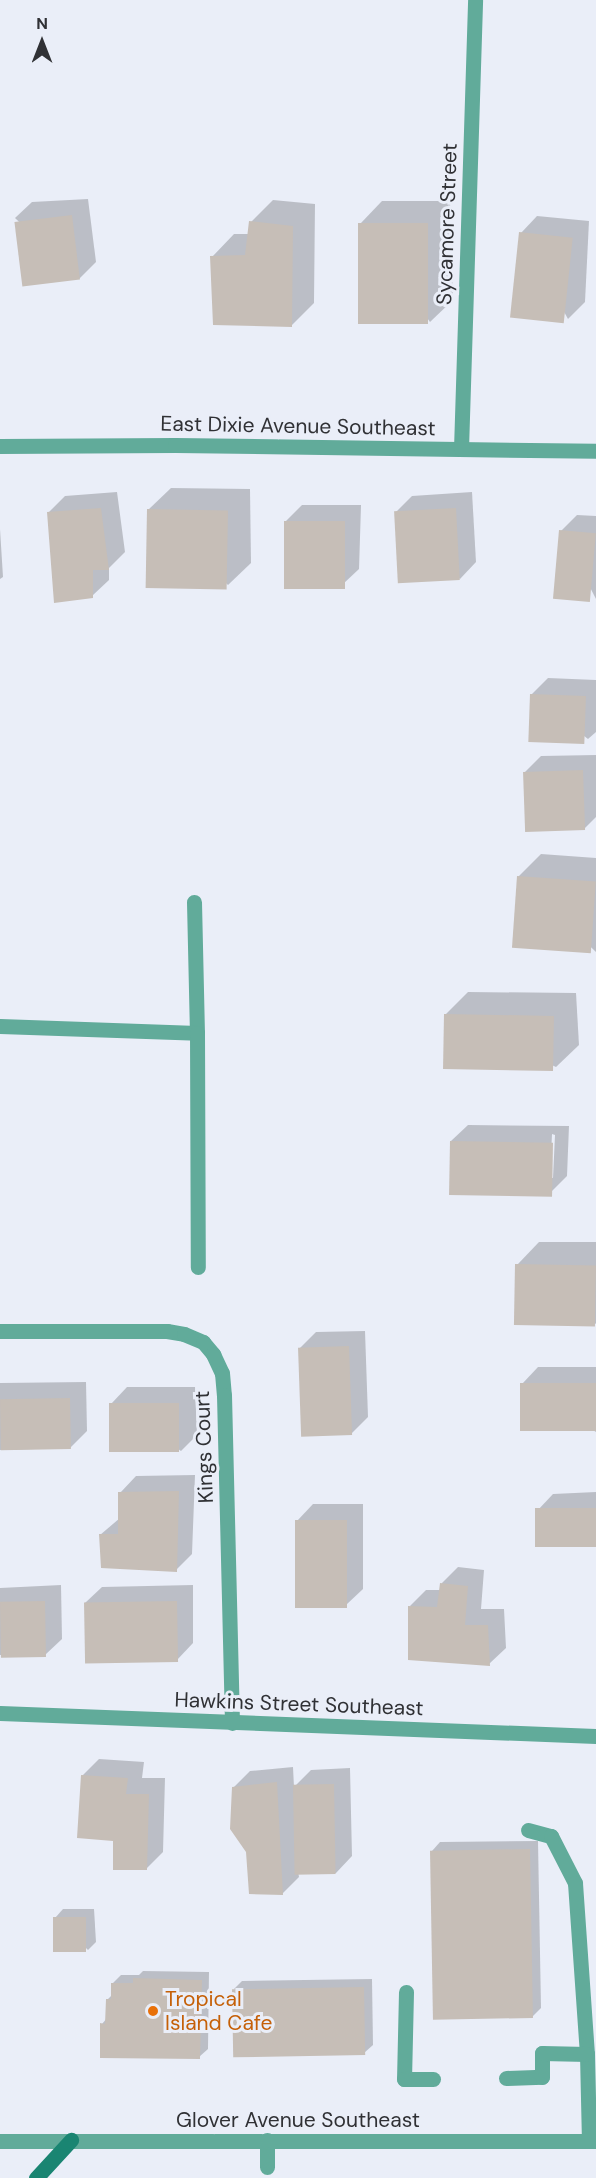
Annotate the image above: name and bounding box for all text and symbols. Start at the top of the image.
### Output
north arrow [12,12,72,72]
text: N [36,13,48,34]
street label: Sycamore Street [432,143,462,305]
street label: East Dixie Avenue Southeast [160,411,436,441]
street label: Kings Court [189,1390,219,1504]
street label: Hawkins Street Southeast [174,1687,424,1721]
place label: Tropical Island Cafe [165,1986,272,2036]
marker: Tropical Island Cafe [146,2004,160,2018]
street label: Glover Avenue Southeast [176,2107,420,2133]

